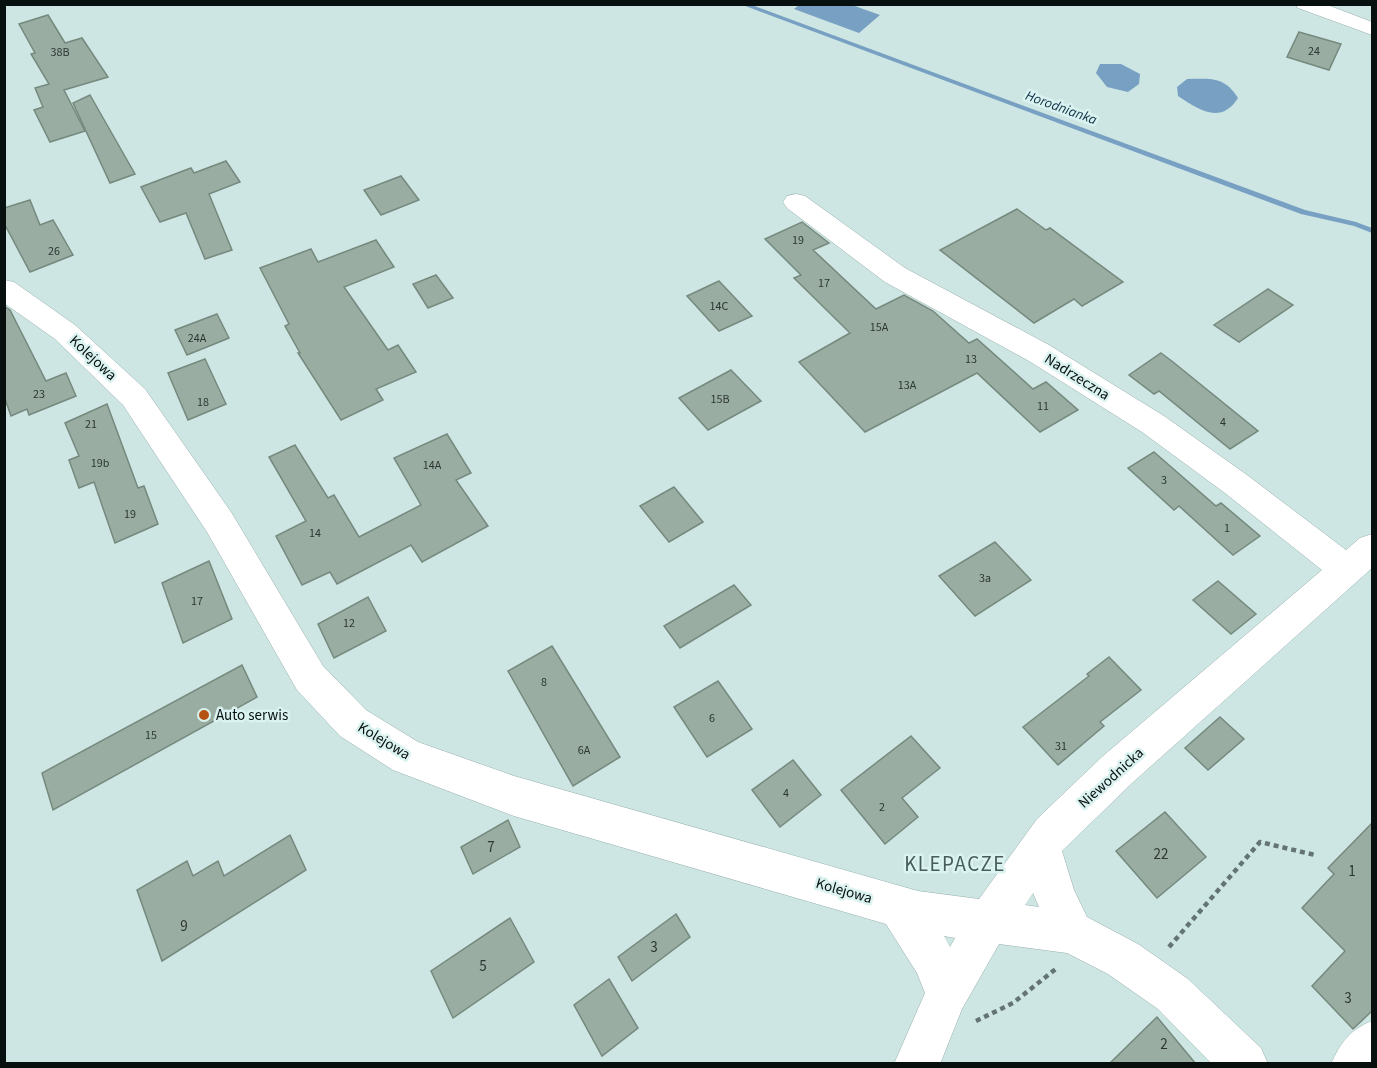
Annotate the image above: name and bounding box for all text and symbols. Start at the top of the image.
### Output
house number: 24 [1308,43,1320,60]
house number: 38B [51,44,69,61]
water label: Horodnianka [1022,86,1100,130]
house number: 19 [792,232,804,249]
house number: 26 [48,243,60,260]
house number: 17 [818,275,830,292]
house number: 14C [710,298,729,315]
house number: 15A [870,319,889,336]
house number: 24A [188,330,207,347]
street label: Kolejowa [65,331,121,385]
street label: Nadrzeczna [1040,349,1114,405]
house number: 13 [965,351,977,368]
house number: 13A [898,377,917,394]
house number: 23 [33,386,45,403]
house number: 15B [711,391,729,408]
house number: 18 [197,394,209,411]
house number: 11 [1037,398,1049,415]
house number: 4 [1220,414,1226,431]
house number: 21 [85,416,97,433]
house number: 19b [91,455,110,472]
house number: 14A [423,457,442,474]
house number: 3 [1161,472,1167,489]
house number: 19 [124,506,136,523]
house number: 1 [1224,520,1230,537]
house number: 14 [309,525,321,542]
house number: 3a [979,570,991,587]
house number: 17 [191,593,203,610]
house number: 12 [343,615,355,632]
house number: 8 [541,674,547,691]
place label: Auto serwis [216,705,288,726]
marker: Auto serwis [197,708,211,722]
house number: 6 [709,710,715,727]
street label: Kolejowa [354,717,414,765]
house number: 15 [145,727,157,744]
house number: 31 [1055,738,1067,755]
house number: 6A [578,742,591,759]
street label: Niewodnicka [1074,743,1148,813]
house number: 4 [783,785,789,802]
house number: 2 [879,799,885,816]
house number: 7 [487,837,495,858]
house number: 22 [1154,844,1168,865]
district label: KLEPACZE [904,849,1006,879]
house number: 1 [1348,861,1356,882]
street label: Kolejowa [813,873,875,909]
house number: 9 [180,916,188,937]
house number: 3 [650,937,658,958]
house number: 5 [479,956,487,977]
house number: 3 [1344,988,1352,1009]
house number: 2 [1160,1034,1168,1055]

